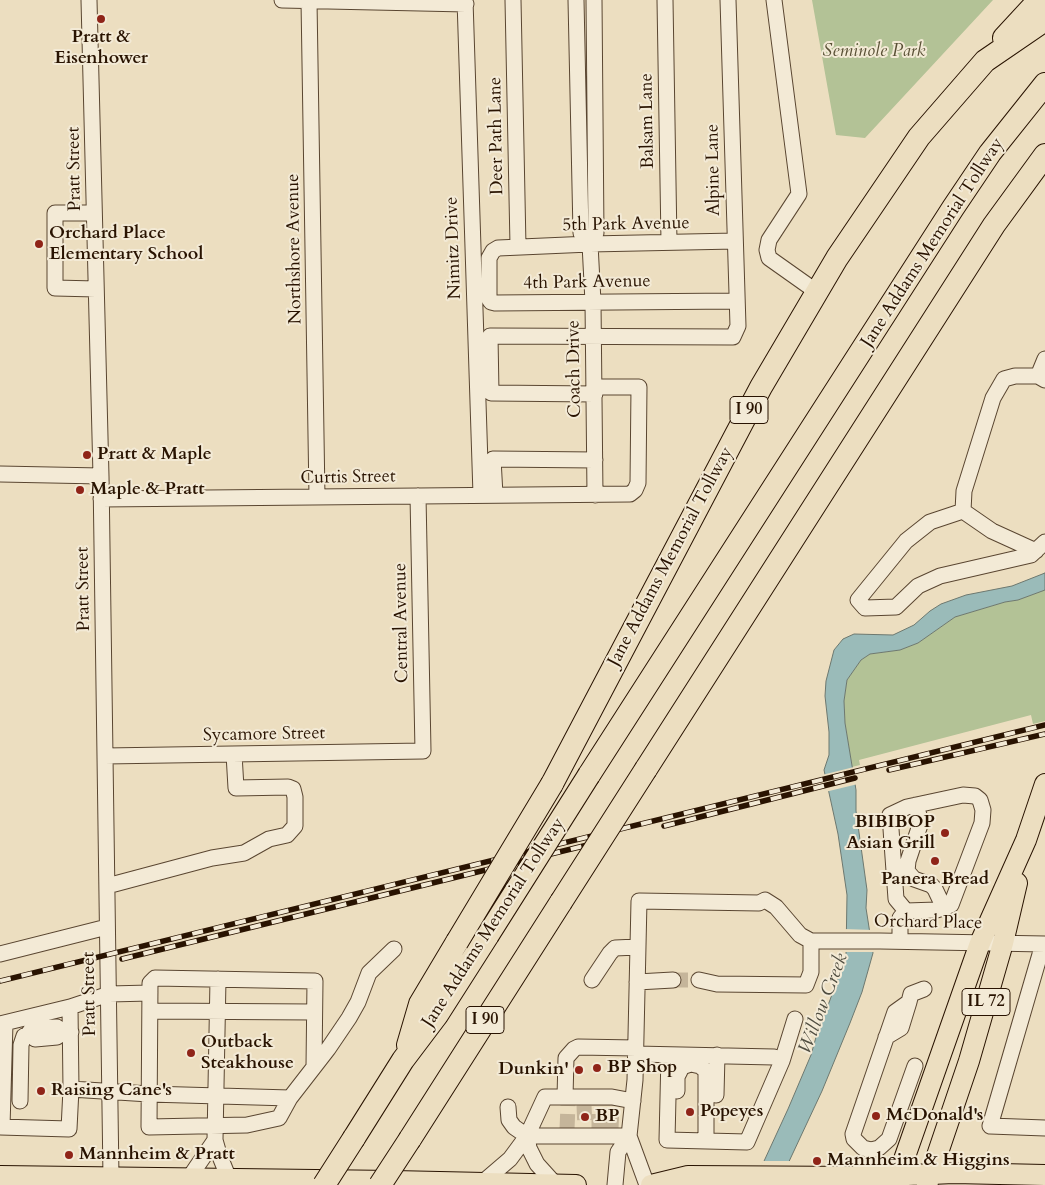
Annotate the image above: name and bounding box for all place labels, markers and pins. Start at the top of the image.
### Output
marker: Pratt & Eisenhower [95,13,107,25]
place label: Pratt & Eisenhower [54,27,148,70]
place label: Orchard Place Elementary School [49,223,203,266]
marker: Orchard Place Elementary School [33,238,45,250]
place label: Pratt & Maple [97,444,212,466]
marker: Pratt & Maple [81,449,93,461]
place label: Maple & Pratt [90,479,205,501]
marker: Maple & Pratt [74,484,86,496]
place label: BIBIBOP Asian Grill [846,812,935,854]
marker: BIBIBOP Asian Grill [939,827,951,839]
marker: Panera Bread [929,855,941,867]
place label: Panera Bread [881,869,989,891]
place label: Outback Steakhouse [201,1032,294,1074]
marker: Outback Steakhouse [185,1047,197,1059]
place label: BP Shop [607,1057,677,1079]
place label: Dunkin' [498,1059,569,1081]
marker: BP Shop [591,1062,603,1074]
marker: Dunkin' [573,1064,585,1076]
place label: Raising Cane's [51,1080,172,1102]
marker: Raising Cane's [35,1085,47,1097]
place label: Popeyes [700,1101,763,1123]
place label: McDonald's [886,1105,983,1127]
place label: BP [595,1106,619,1128]
marker: Popeyes [684,1106,696,1118]
marker: McDonald's [870,1110,882,1122]
marker: BP [579,1111,591,1123]
place label: Mannheim & Pratt [79,1144,235,1166]
marker: Mannheim & Pratt [63,1149,75,1161]
place label: Mannheim & Higgins [827,1150,1010,1172]
marker: Mannheim & Higgins [811,1155,823,1167]

